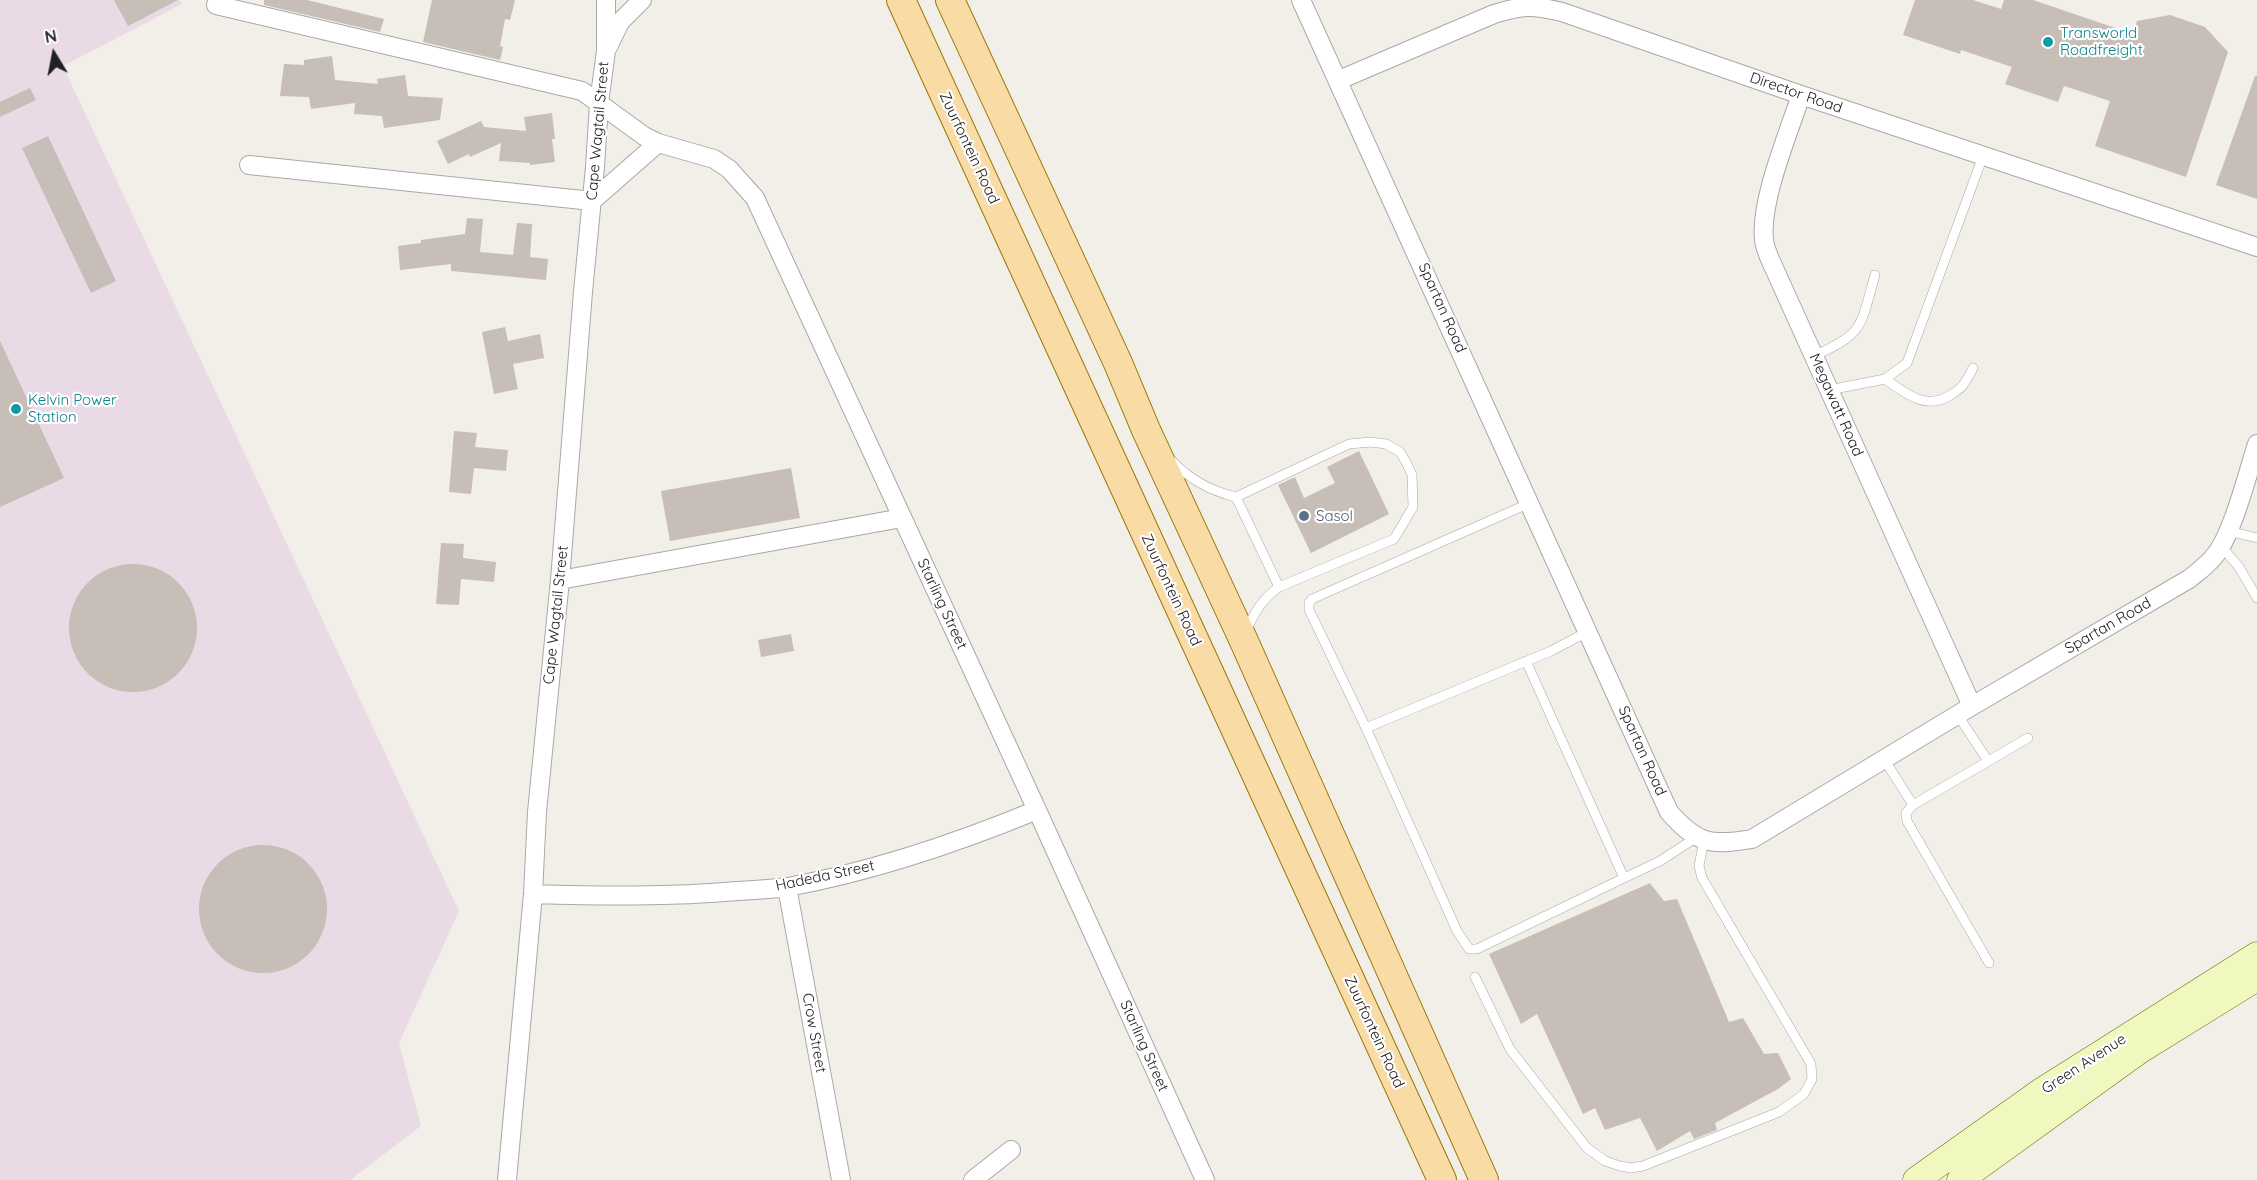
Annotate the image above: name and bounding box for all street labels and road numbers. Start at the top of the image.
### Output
street label: Cape Wagtail Street [583,61,613,201]
street label: Director Road [1747,69,1845,117]
street label: Zuurfontein Road [935,89,1003,207]
street label: Spartan Road [1414,260,1470,356]
street label: Megawatt Road [1805,351,1867,459]
street label: Zuurfontein Road [1137,531,1205,649]
street label: Cape Wagtail Street [540,545,572,685]
street label: Starling Street [913,556,971,652]
street label: Spartan Road [2062,594,2154,658]
street label: Spartan Road [1614,703,1670,799]
street label: Hadeda Street [774,857,876,895]
street label: Zuurfontein Road [1340,973,1408,1091]
street label: Crow Street [798,992,830,1074]
street label: Starling Street [1116,998,1172,1094]
street label: Green Avenue [2038,1030,2130,1098]

